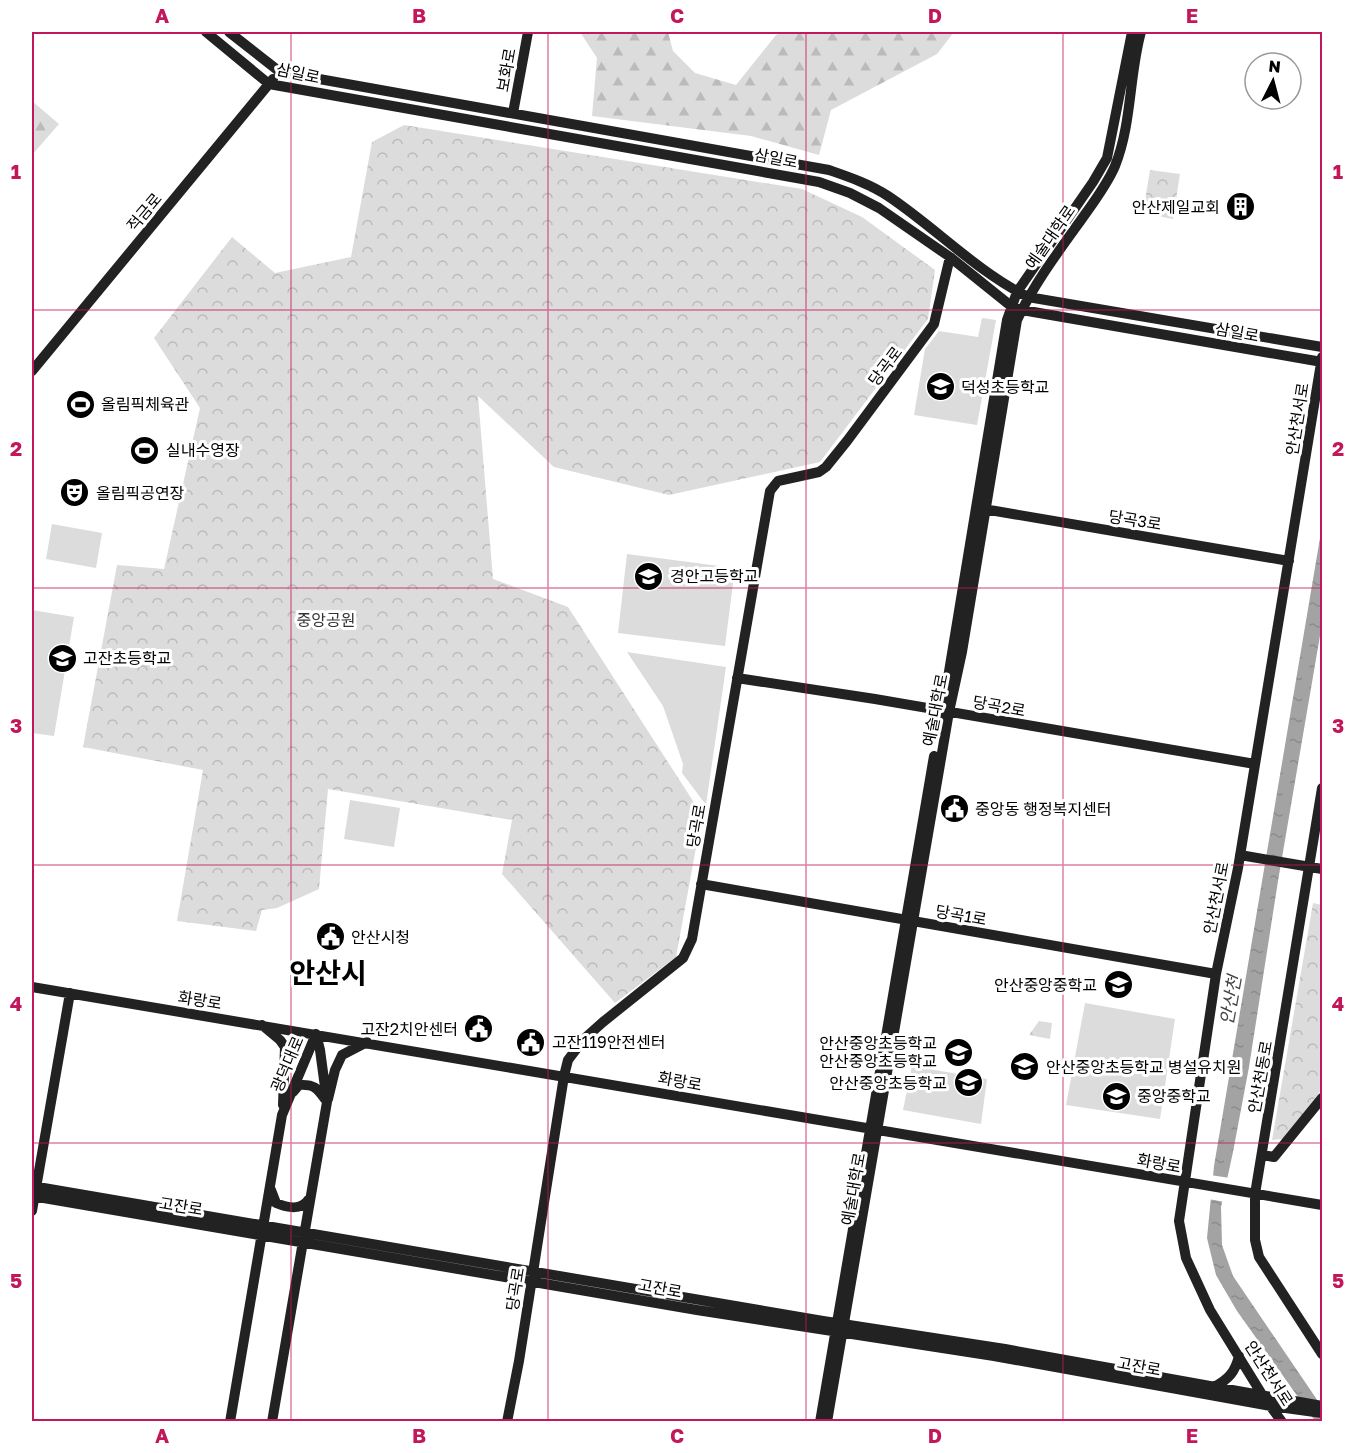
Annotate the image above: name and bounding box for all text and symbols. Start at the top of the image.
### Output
text: A [155,3,169,27]
text: B [412,3,426,27]
text: C [670,3,684,27]
text: D [928,3,942,27]
text: E [1186,3,1198,27]
street label: 보화로 [492,46,520,93]
north arrow [1243,51,1303,111]
text: N [1267,56,1282,77]
street label: 삼일로 [274,59,322,87]
street label: 삼일로 [752,144,800,172]
text: 1 [11,159,21,183]
text: 1 [1333,159,1343,183]
street label: 적금로 [122,188,166,235]
building icon: 안산제일교회 [1225,191,1257,223]
place label: 안산제일교회 [1132,197,1220,217]
street label: 예술대학로 [1021,201,1079,273]
street label: 삼일로 [1214,318,1261,346]
street label: 당곡로 [864,342,906,390]
school or university icon: 덕성초등학교 [924,371,956,403]
place label: 덕성초등학교 [961,377,1049,397]
street label: 안산천서로 [1281,381,1313,457]
sports icon: 올림픽체육관 [64,388,96,420]
place label: 올림픽체육관 [101,394,190,414]
sports icon: 실내수영장 [129,434,161,466]
text: 2 [10,436,22,460]
text: 2 [1332,436,1344,460]
place label: 실내수영장 [166,440,240,460]
theatre icon: 올림픽공연장 [59,477,91,509]
place label: 올림픽공연장 [96,483,185,503]
street label: 당곡3로 [1107,506,1163,534]
school or university icon: 경안고등학교 [633,560,665,592]
place label: 경안고등학교 [670,566,758,586]
park label: 중앙공원 [297,610,355,630]
school or university icon: 고잔초등학교 [46,642,78,674]
place label: 고잔초등학교 [83,648,171,668]
street label: 예술대학로 [918,672,952,748]
street label: 당곡2로 [971,692,1027,721]
text: 3 [10,713,22,737]
text: 3 [1332,713,1344,737]
public building icon: 중앙동 행정복지센터 [938,793,970,825]
place label: 중앙동 행정복지센터 [975,799,1111,819]
street label: 당곡로 [682,802,710,849]
street label: 안산천서로 [1199,860,1233,936]
street label: 당곡1로 [934,901,989,929]
public building icon: 안산시청 [314,921,346,953]
place label: 안산시청 [351,927,410,947]
district label: 안산시 [289,956,367,989]
school or university icon: 안산중앙중학교 [1102,969,1134,1001]
water label: 안산천 [1215,971,1246,1026]
place label: 안산중앙중학교 [994,975,1097,995]
street label: 화랑로 [177,987,224,1013]
text: 4 [10,991,22,1015]
text: 4 [1332,991,1344,1015]
public building icon: 고잔2치안센터 [463,1013,495,1045]
place label: 고잔2치안센터 [360,1019,458,1039]
public building icon: 고잔119안전센터 [515,1026,547,1058]
place label: 고잔119안전센터 [552,1032,666,1052]
street label: 광덕대로 [266,1033,308,1095]
place label: 안산중앙초등학교 안산중앙초등학교 [819,1033,937,1071]
school or university icon: 안산중앙초등학교 안산중앙초등학교 [942,1036,974,1068]
street label: 안산천동로 [1244,1039,1276,1115]
school or university icon: 안산중앙초등학교 병설유치원 [1009,1051,1041,1083]
place label: 안산중앙초등학교 병설유치원 [1046,1057,1241,1077]
street label: 화랑로 [657,1067,704,1095]
school or university icon: 안산중앙초등학교 [952,1067,984,1099]
place label: 안산중앙초등학교 [829,1073,947,1093]
school or university icon: 중앙중학교 [1100,1080,1132,1112]
place label: 중앙중학교 [1137,1086,1211,1106]
street label: 화랑로 [1136,1149,1183,1177]
street label: 예술대학로 [837,1151,869,1227]
street label: 고잔로 [158,1193,205,1219]
street label: 당곡로 [502,1265,528,1312]
text: 5 [10,1268,22,1292]
text: 5 [1332,1268,1344,1292]
street label: 고잔로 [637,1274,684,1302]
street label: 안산천서로 [1241,1337,1298,1410]
street label: 고잔로 [1116,1352,1163,1380]
text: A [155,1423,169,1447]
text: B [412,1423,426,1447]
text: C [670,1423,684,1447]
text: D [928,1423,942,1447]
text: E [1186,1423,1198,1447]

